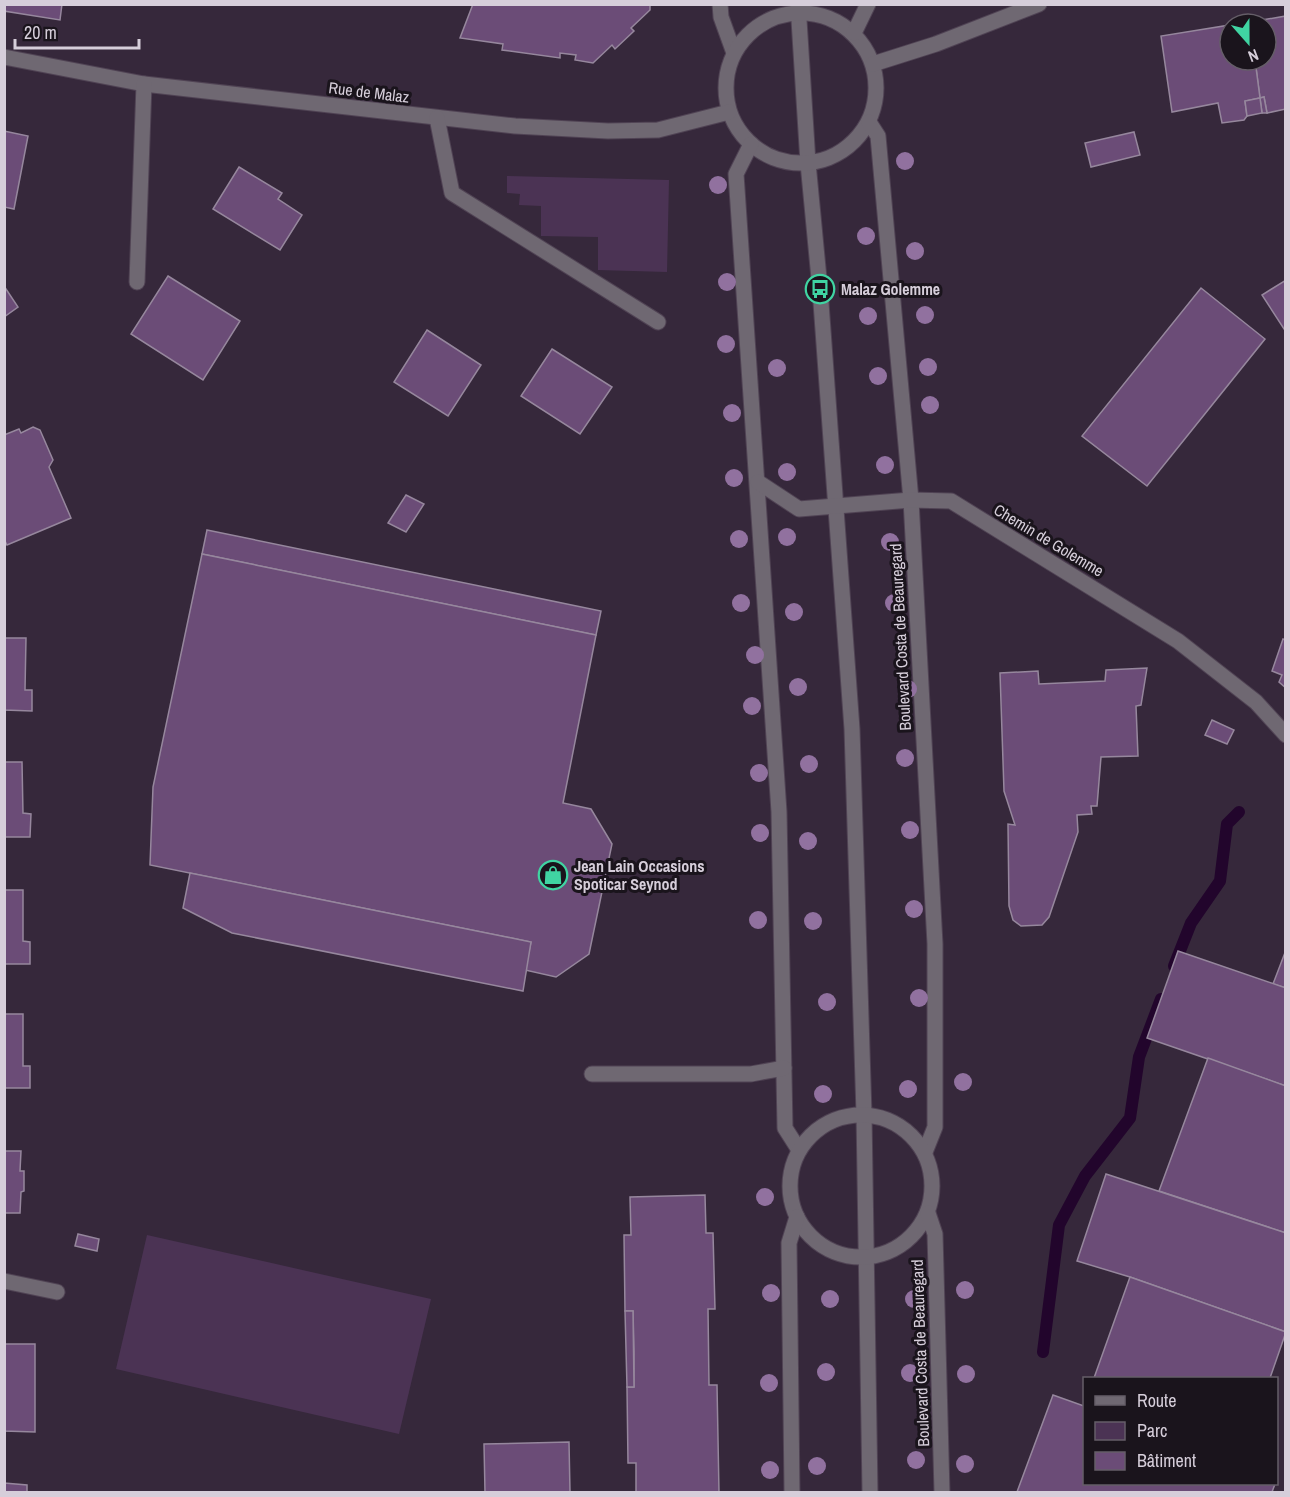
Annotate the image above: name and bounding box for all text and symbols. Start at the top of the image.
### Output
scale bar [15,12,140,50]
north arrow [1218,12,1278,72]
text: 20 m [24,20,57,45]
text: N [1245,44,1262,68]
street label: Rue de Malaz [327,76,411,108]
bus stop icon: Malaz Golemme [804,273,836,305]
place label: Malaz Golemme [841,278,940,300]
street label: Chemin de Golemme [990,498,1108,582]
street label: Boulevard Costa de Beauregard [884,543,916,731]
place label: Jean Lain Occasions Spoticar Seynod [574,855,705,895]
shop icon: Jean Lain Occasions Spoticar Seynod [537,859,569,891]
street label: Boulevard Costa de Beauregard [906,1259,934,1447]
legend [1083,1377,1278,1485]
text: Route [1137,1388,1176,1413]
text: Parc [1137,1418,1167,1443]
text: Bâtiment [1137,1448,1196,1473]

